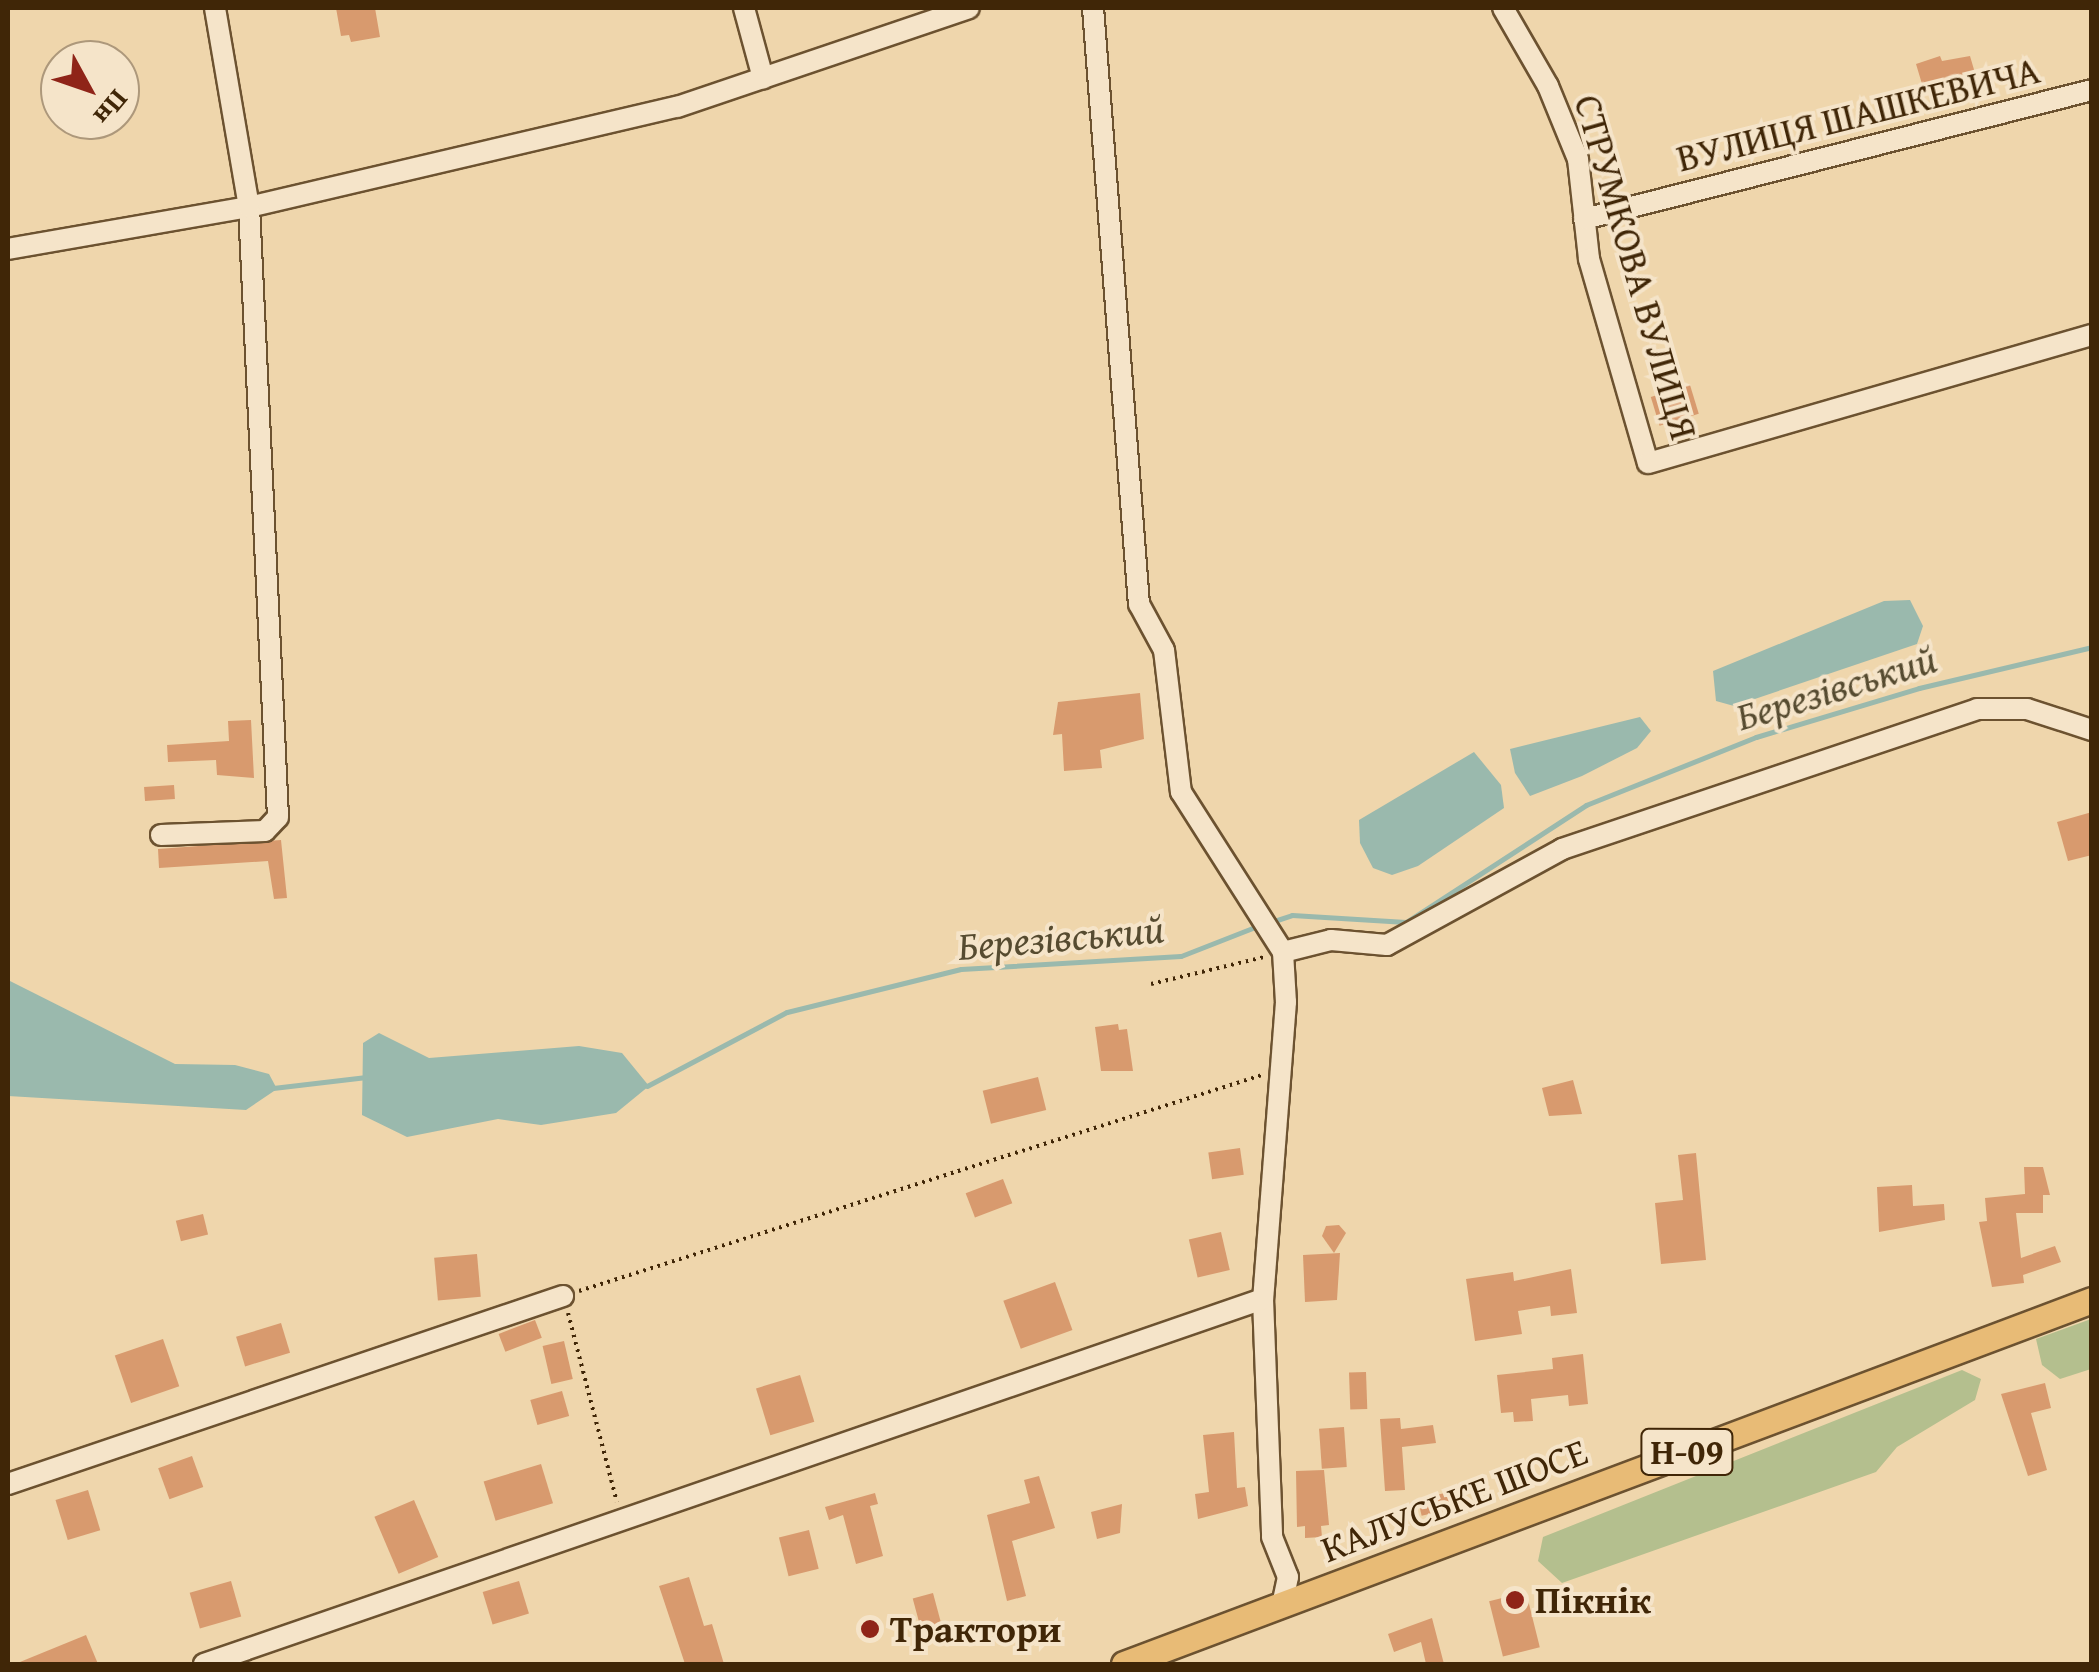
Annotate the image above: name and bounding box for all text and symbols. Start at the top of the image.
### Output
north arrow [40,40,140,140]
street label: ВУЛИЦЯ ШАШКЕВИЧА [1672,47,2044,181]
text: Пн [85,81,139,135]
street label: СТРУМКОВА ВУЛИЦЯ [1565,90,1707,444]
water label: Березівський [1730,634,1942,740]
water label: Березівський [956,904,1166,970]
road number: Н-09 [1640,1422,1734,1482]
street label: КАЛУСЬКЕ ШОСЕ [1315,1428,1593,1572]
place label: Пікнік [1535,1577,1651,1623]
marker: Пікнік [1504,1589,1526,1611]
place label: Трактори [890,1606,1061,1652]
marker: Трактори [859,1618,881,1640]

